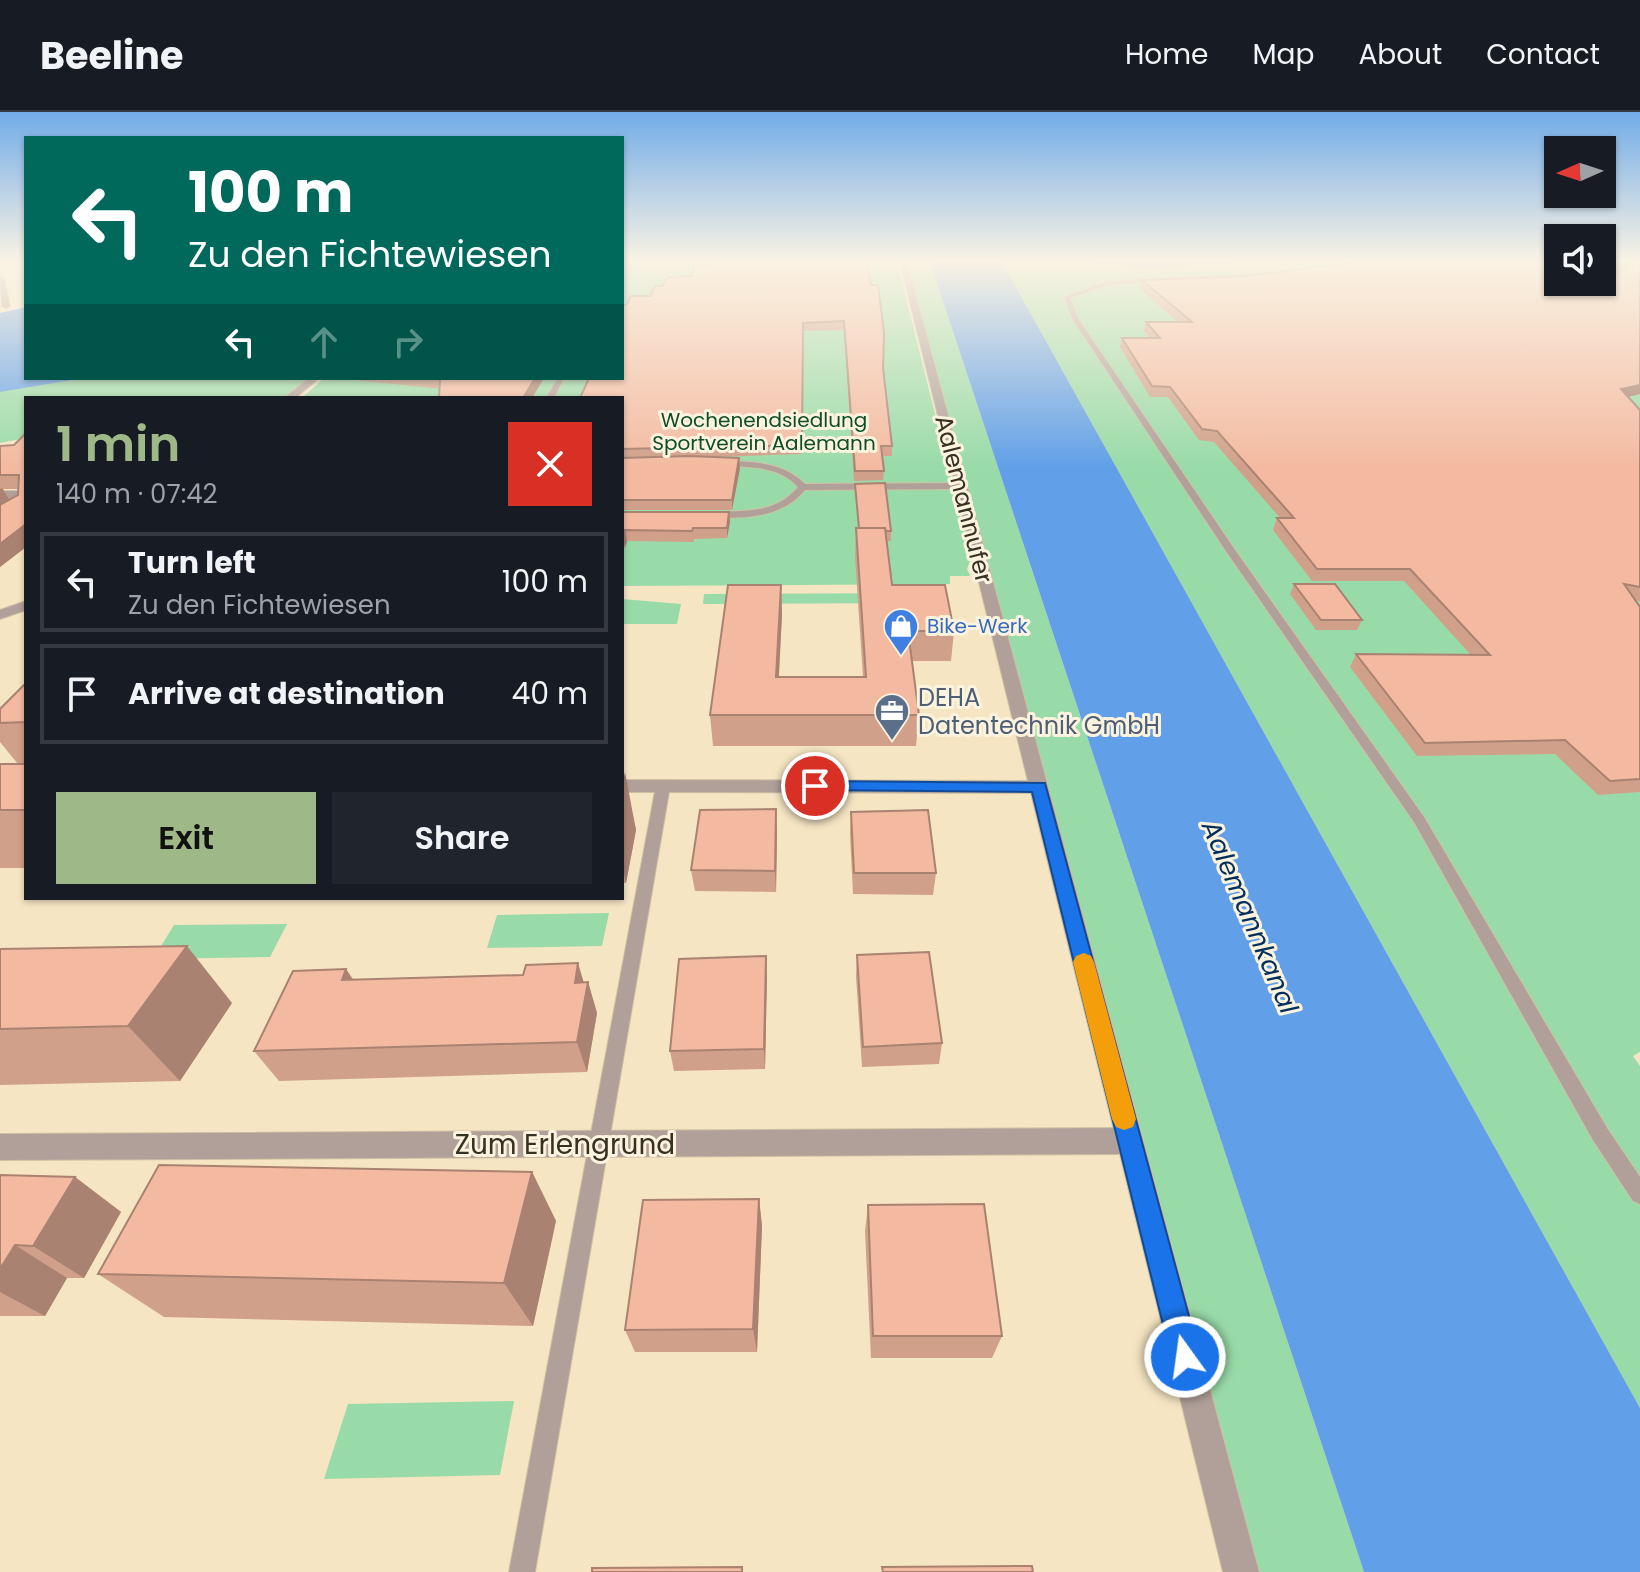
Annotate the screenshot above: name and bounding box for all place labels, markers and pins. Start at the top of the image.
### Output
shop icon: Bike-Werk [882,607,920,657]
place label: Bike-Werk [927,612,1028,640]
place label: DEHA Datentechnik GmbH [918,681,1160,742]
office icon: DEHA Datentechnik GmbH [873,692,911,742]
pin [781,752,849,820]

